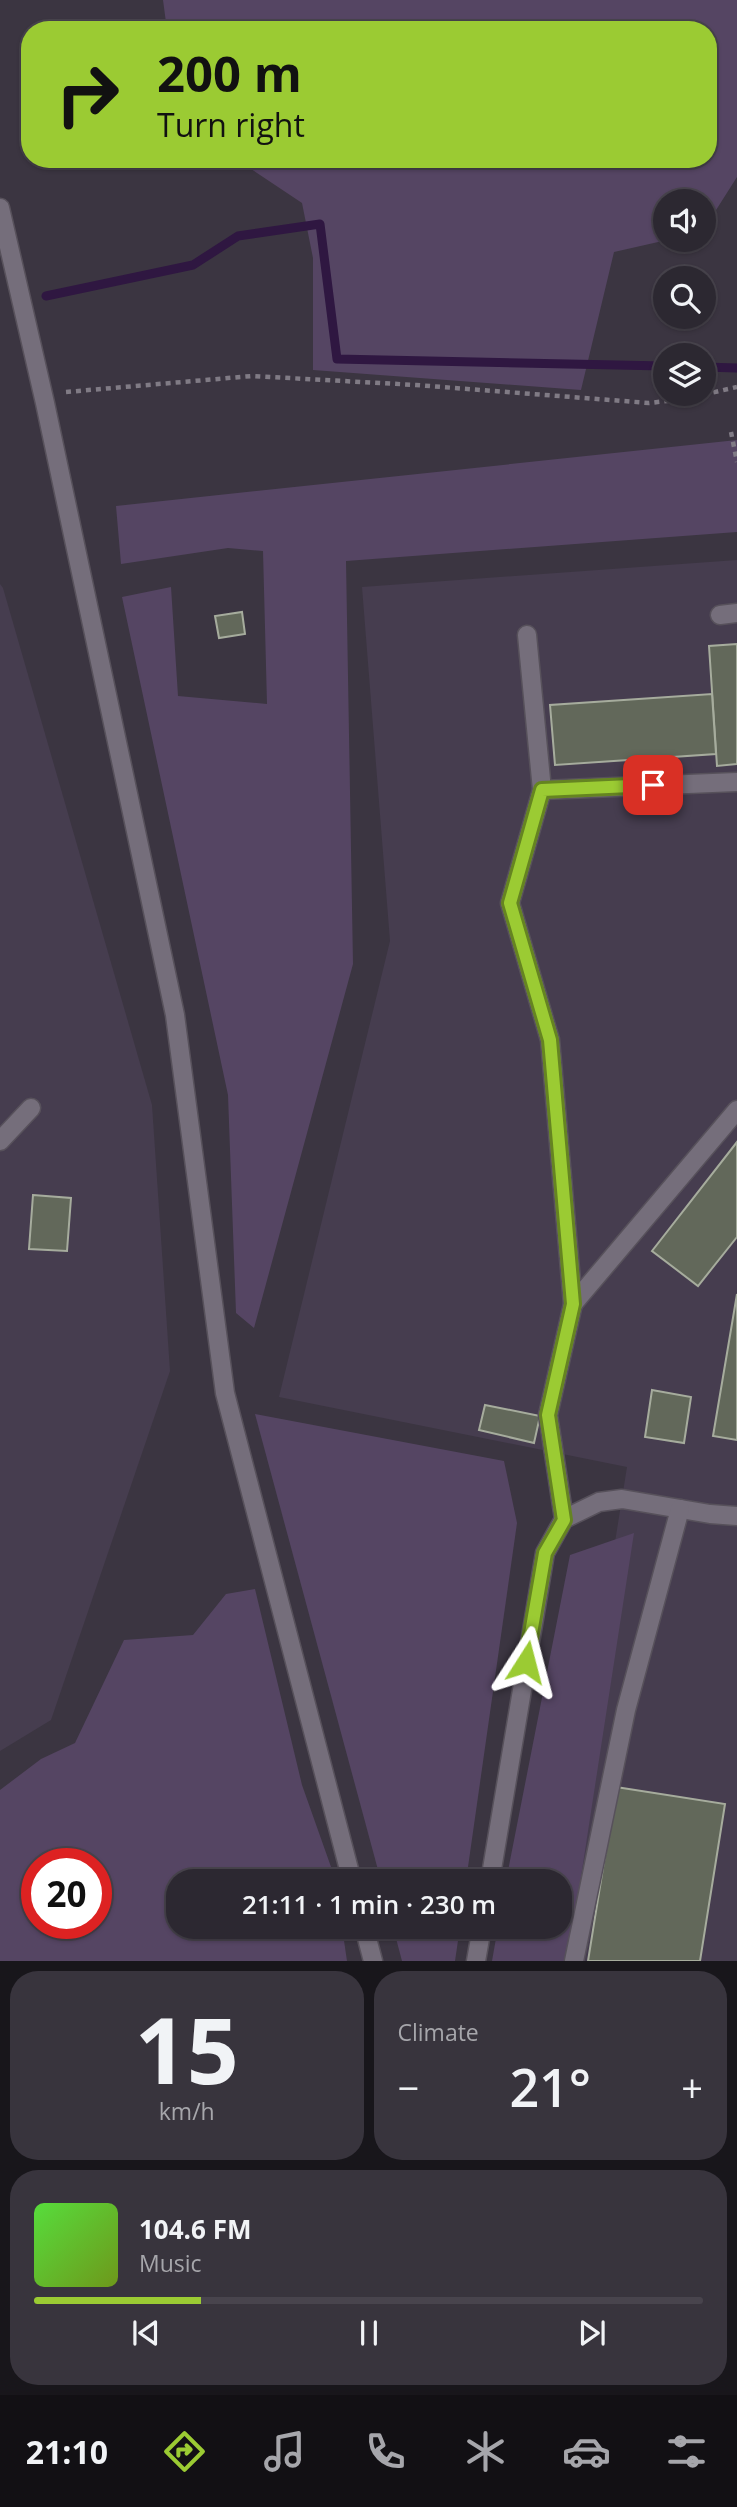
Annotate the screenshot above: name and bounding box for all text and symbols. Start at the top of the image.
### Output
text: 200 m [157,40,302,106]
icon: right [42,49,133,140]
text: Turn right [157,103,305,146]
map controls [653,189,716,406]
button: sound [653,189,716,252]
button: search [653,266,716,329]
button: layers [653,343,716,406]
pin [623,755,683,815]
icon: arrive [634,766,672,804]
position arrow [489,1625,563,1699]
speed limit sign: 20 [21,1848,112,1939]
text: 21:11 · 1 min · 230 m [242,1886,496,1922]
text: 15 [135,1987,239,2111]
text: Climate [398,2016,479,2048]
text: 21° [509,2051,591,2122]
text: − [398,2061,419,2113]
text: + [681,2061,703,2113]
text: km/h [159,2095,215,2127]
text: 104.6 FM [139,2211,251,2247]
text: Music [139,2247,202,2279]
icon: previous [127,2314,165,2352]
icon: pause [350,2314,388,2352]
icon: next [573,2314,611,2352]
icon: directions [160,2427,209,2476]
icon: music [260,2427,309,2476]
icon: phone [361,2427,410,2476]
icon: climate [461,2427,510,2476]
icon: car [562,2427,611,2476]
icon: filters [662,2427,711,2476]
text: 21:10 [26,2430,108,2473]

